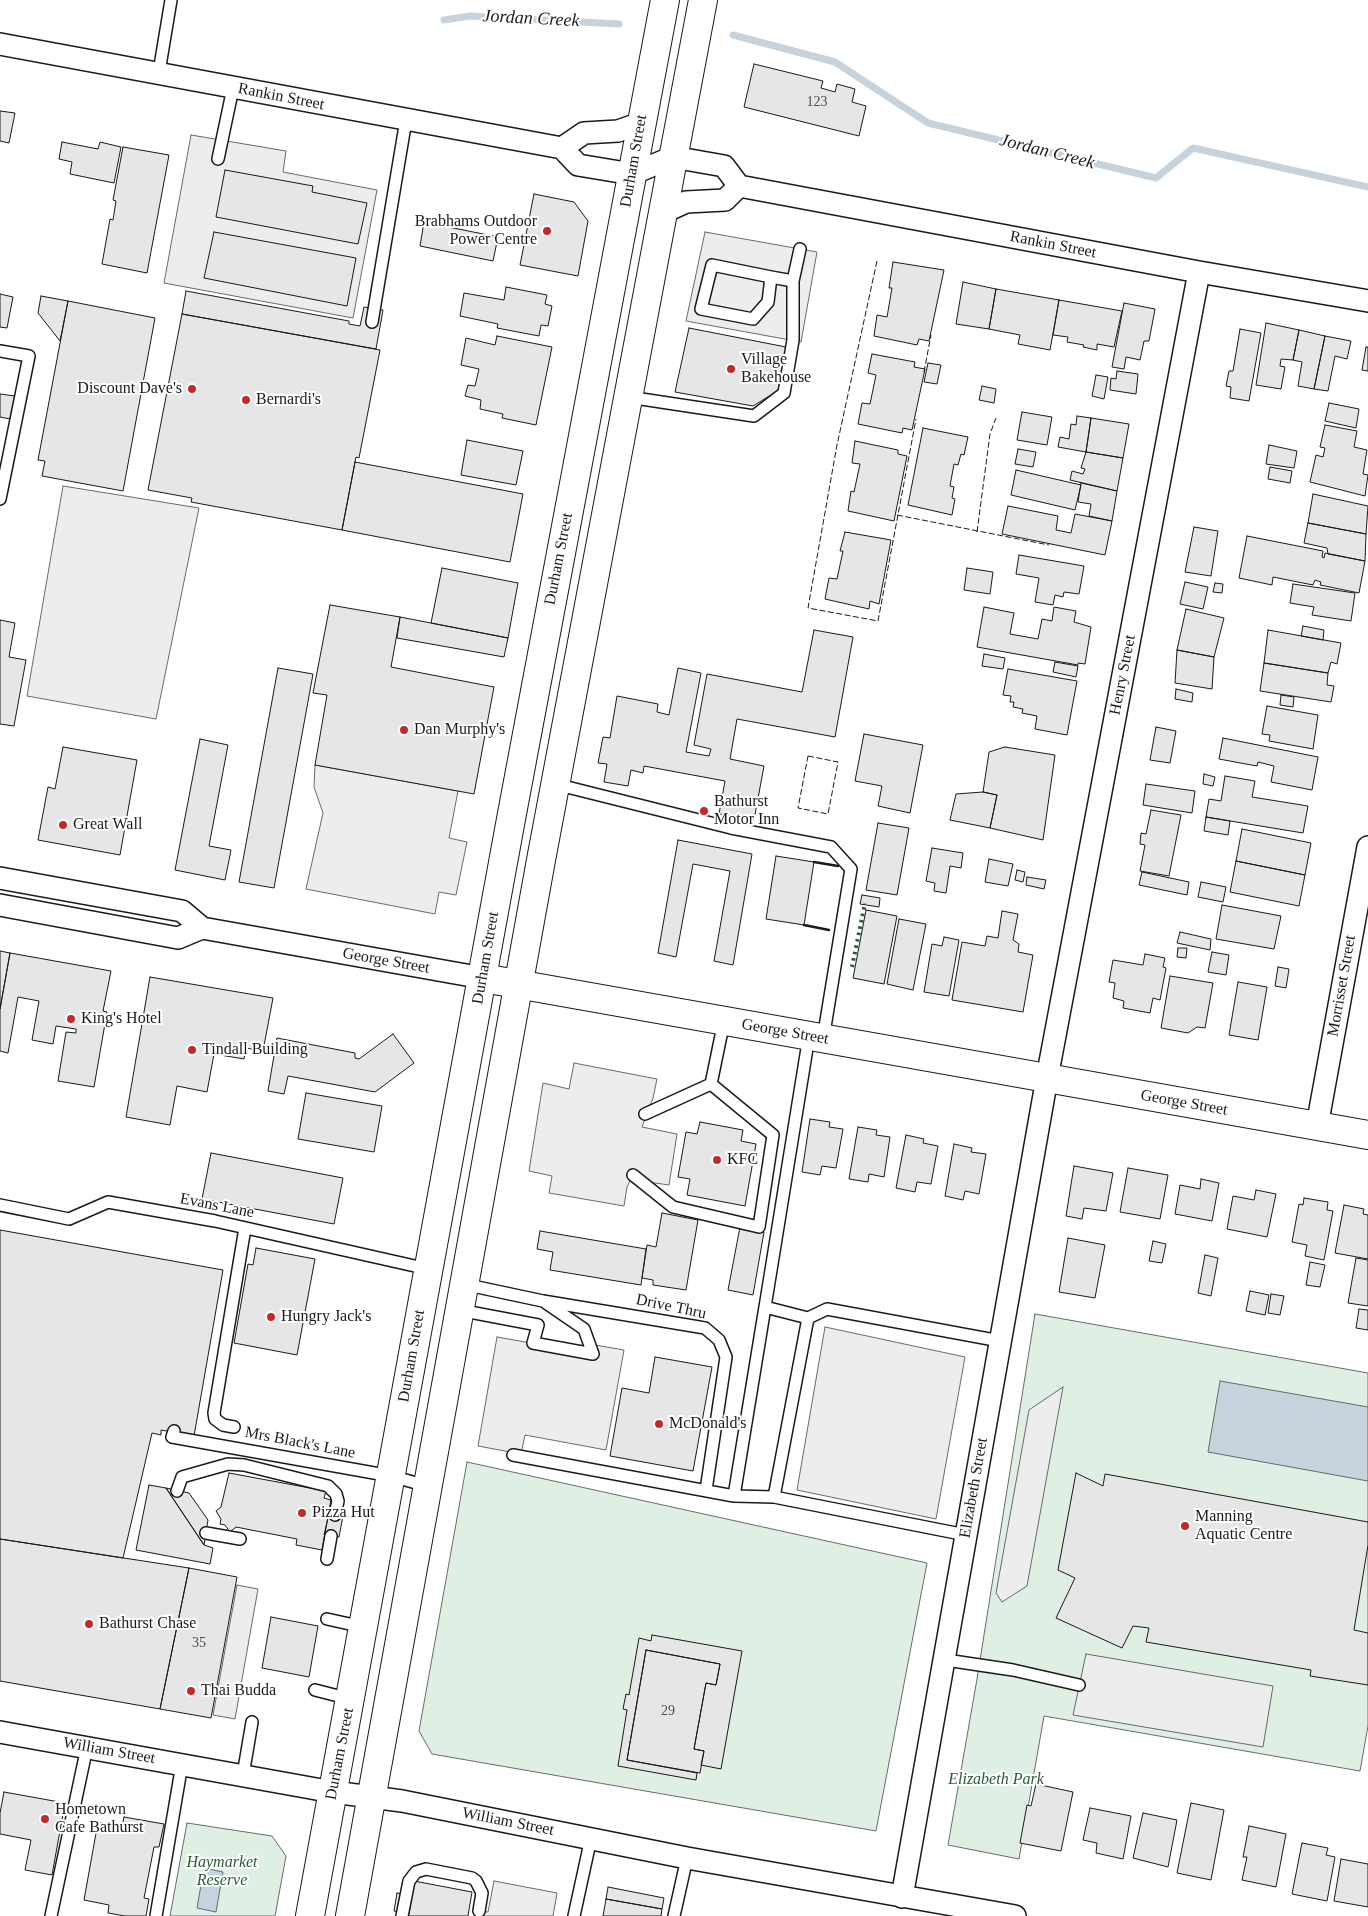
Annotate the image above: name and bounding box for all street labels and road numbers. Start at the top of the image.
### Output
street label: Rankin Street [236,79,326,115]
street label: Durham Street [616,113,652,209]
street label: Rankin Street [1008,227,1098,263]
street label: Durham Street [541,511,577,607]
street label: Henry Street [1106,633,1140,717]
street label: Durham Street [468,910,504,1006]
street label: Morrisset Street [1324,934,1360,1038]
street label: George Street [341,944,431,978]
street label: George Street [740,1015,830,1049]
street label: George Street [1139,1086,1229,1120]
street label: Evans Lane [178,1189,256,1223]
street label: Drive Thru [634,1290,708,1324]
street label: Durham Street [394,1308,430,1404]
street label: Mrs Black's Lane [243,1423,357,1463]
street label: Elizabeth Street [956,1436,992,1540]
street label: Durham Street [322,1706,358,1802]
street label: William Street [61,1733,157,1769]
street label: William Street [460,1804,556,1840]

